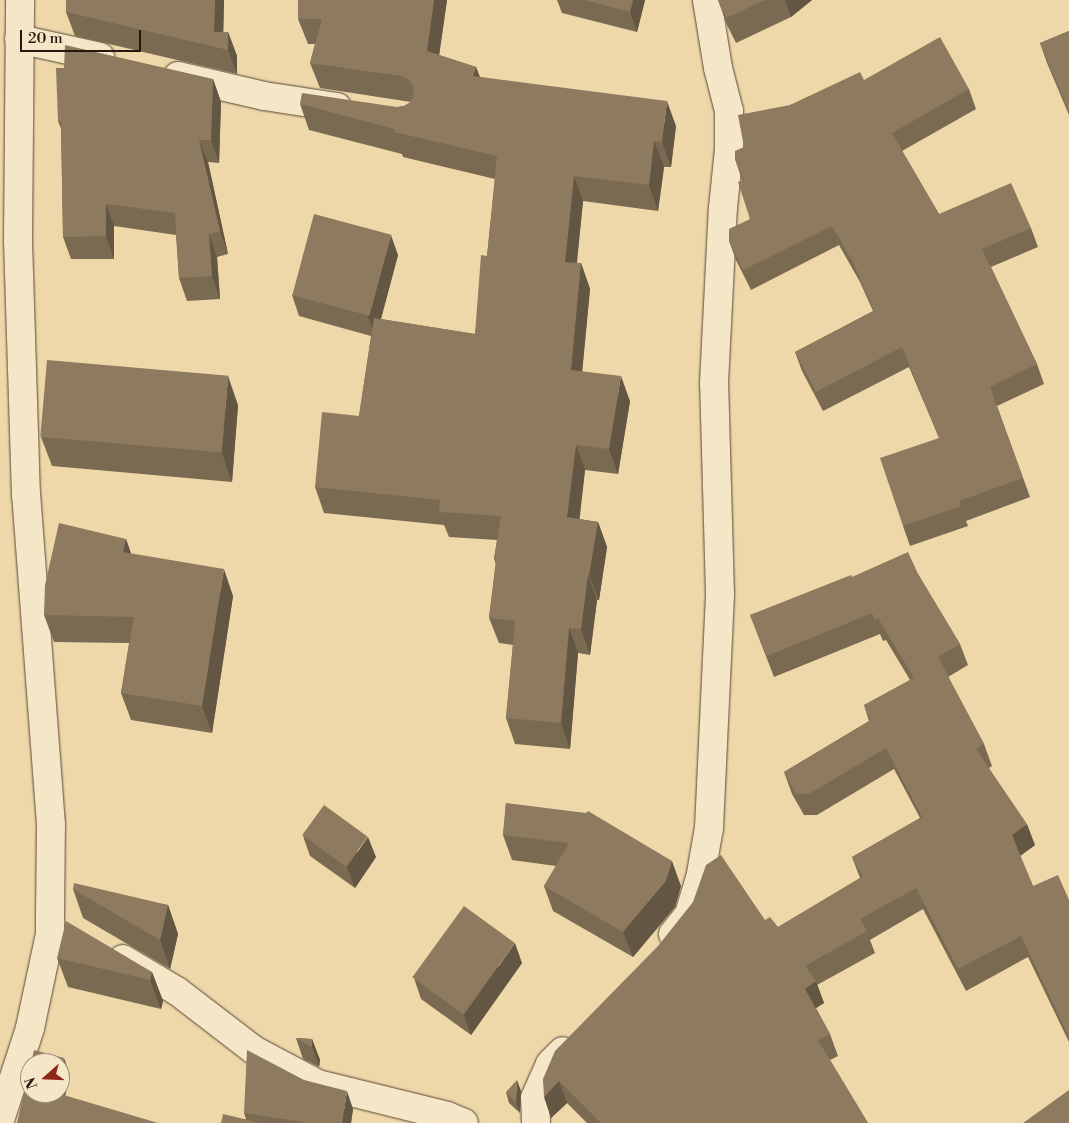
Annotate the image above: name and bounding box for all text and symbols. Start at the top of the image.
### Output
scale bar [22,20,144,52]
text: 20 m [28,29,63,48]
north arrow [20,1053,70,1103]
text: N [21,1075,42,1091]

